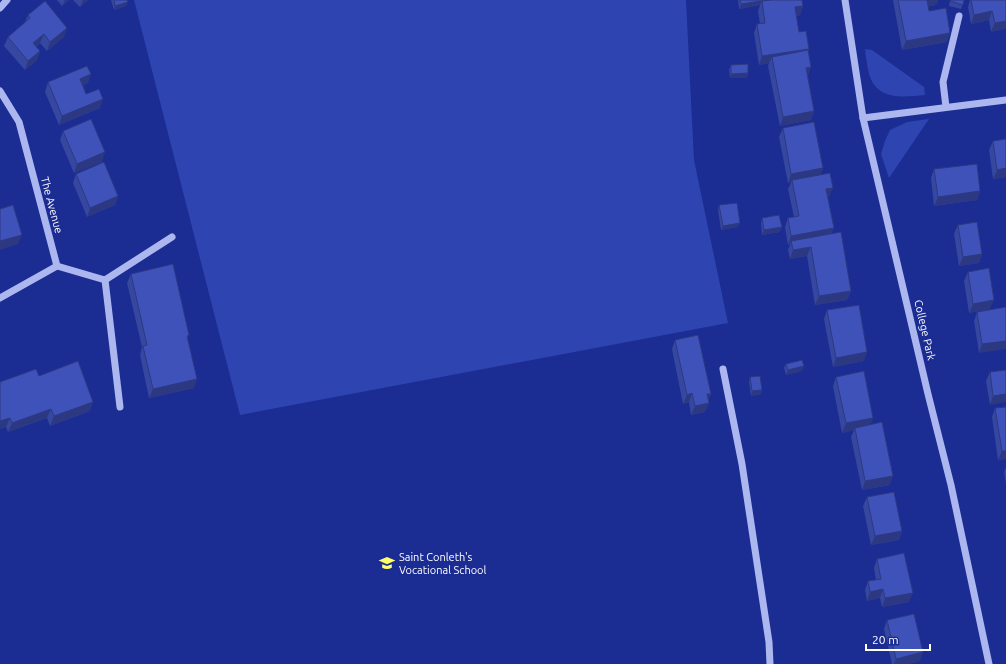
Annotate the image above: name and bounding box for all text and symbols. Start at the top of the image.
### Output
street label: The Avenue [39,175,65,235]
street label: College Park [912,299,938,362]
place label: Saint Conleth's Vocational School [399,551,487,576]
school or university icon: Saint Conleth's Vocational School [378,554,396,572]
scale bar [866,626,930,652]
text: 20 m [872,633,899,646]

